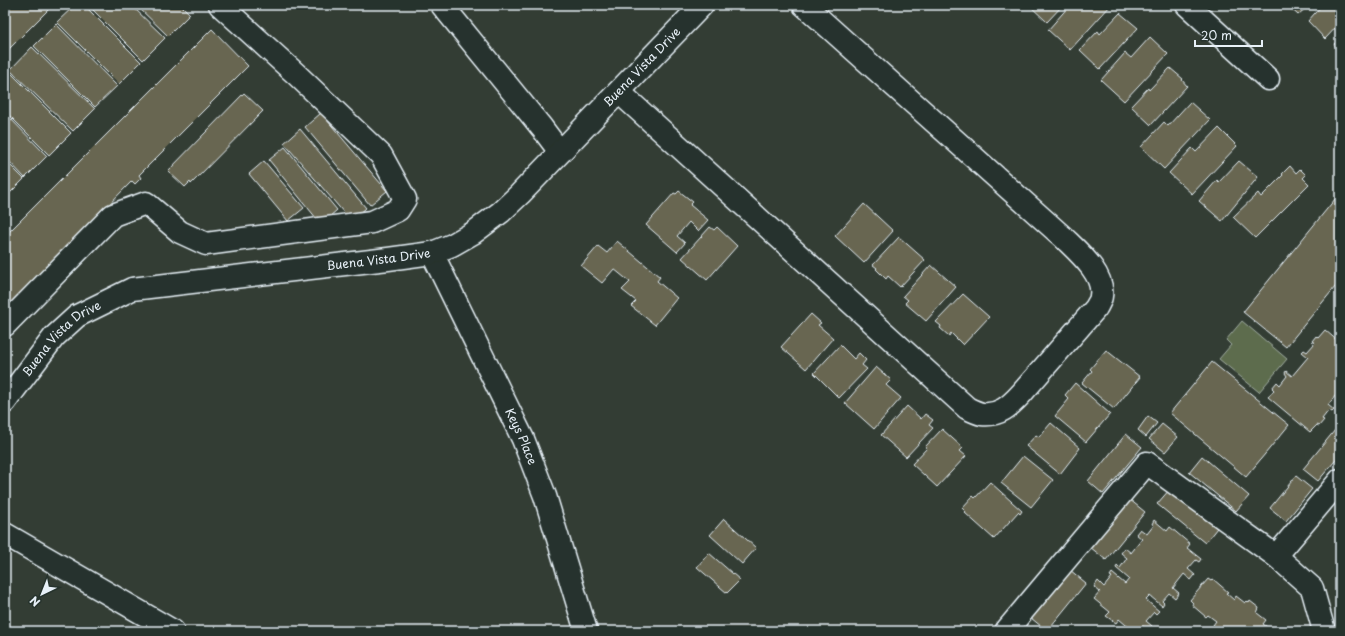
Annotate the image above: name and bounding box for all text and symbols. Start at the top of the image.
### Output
street label: Buena Vista Drive [599,22,685,110]
scale bar [1195,22,1262,48]
text: 20 m [1201,26,1232,44]
street label: Buena Vista Drive [325,243,432,274]
street label: Buena Vista Drive [17,295,104,380]
street label: Keys Place [501,405,542,467]
north arrow [22,574,62,614]
text: N [26,592,44,611]

